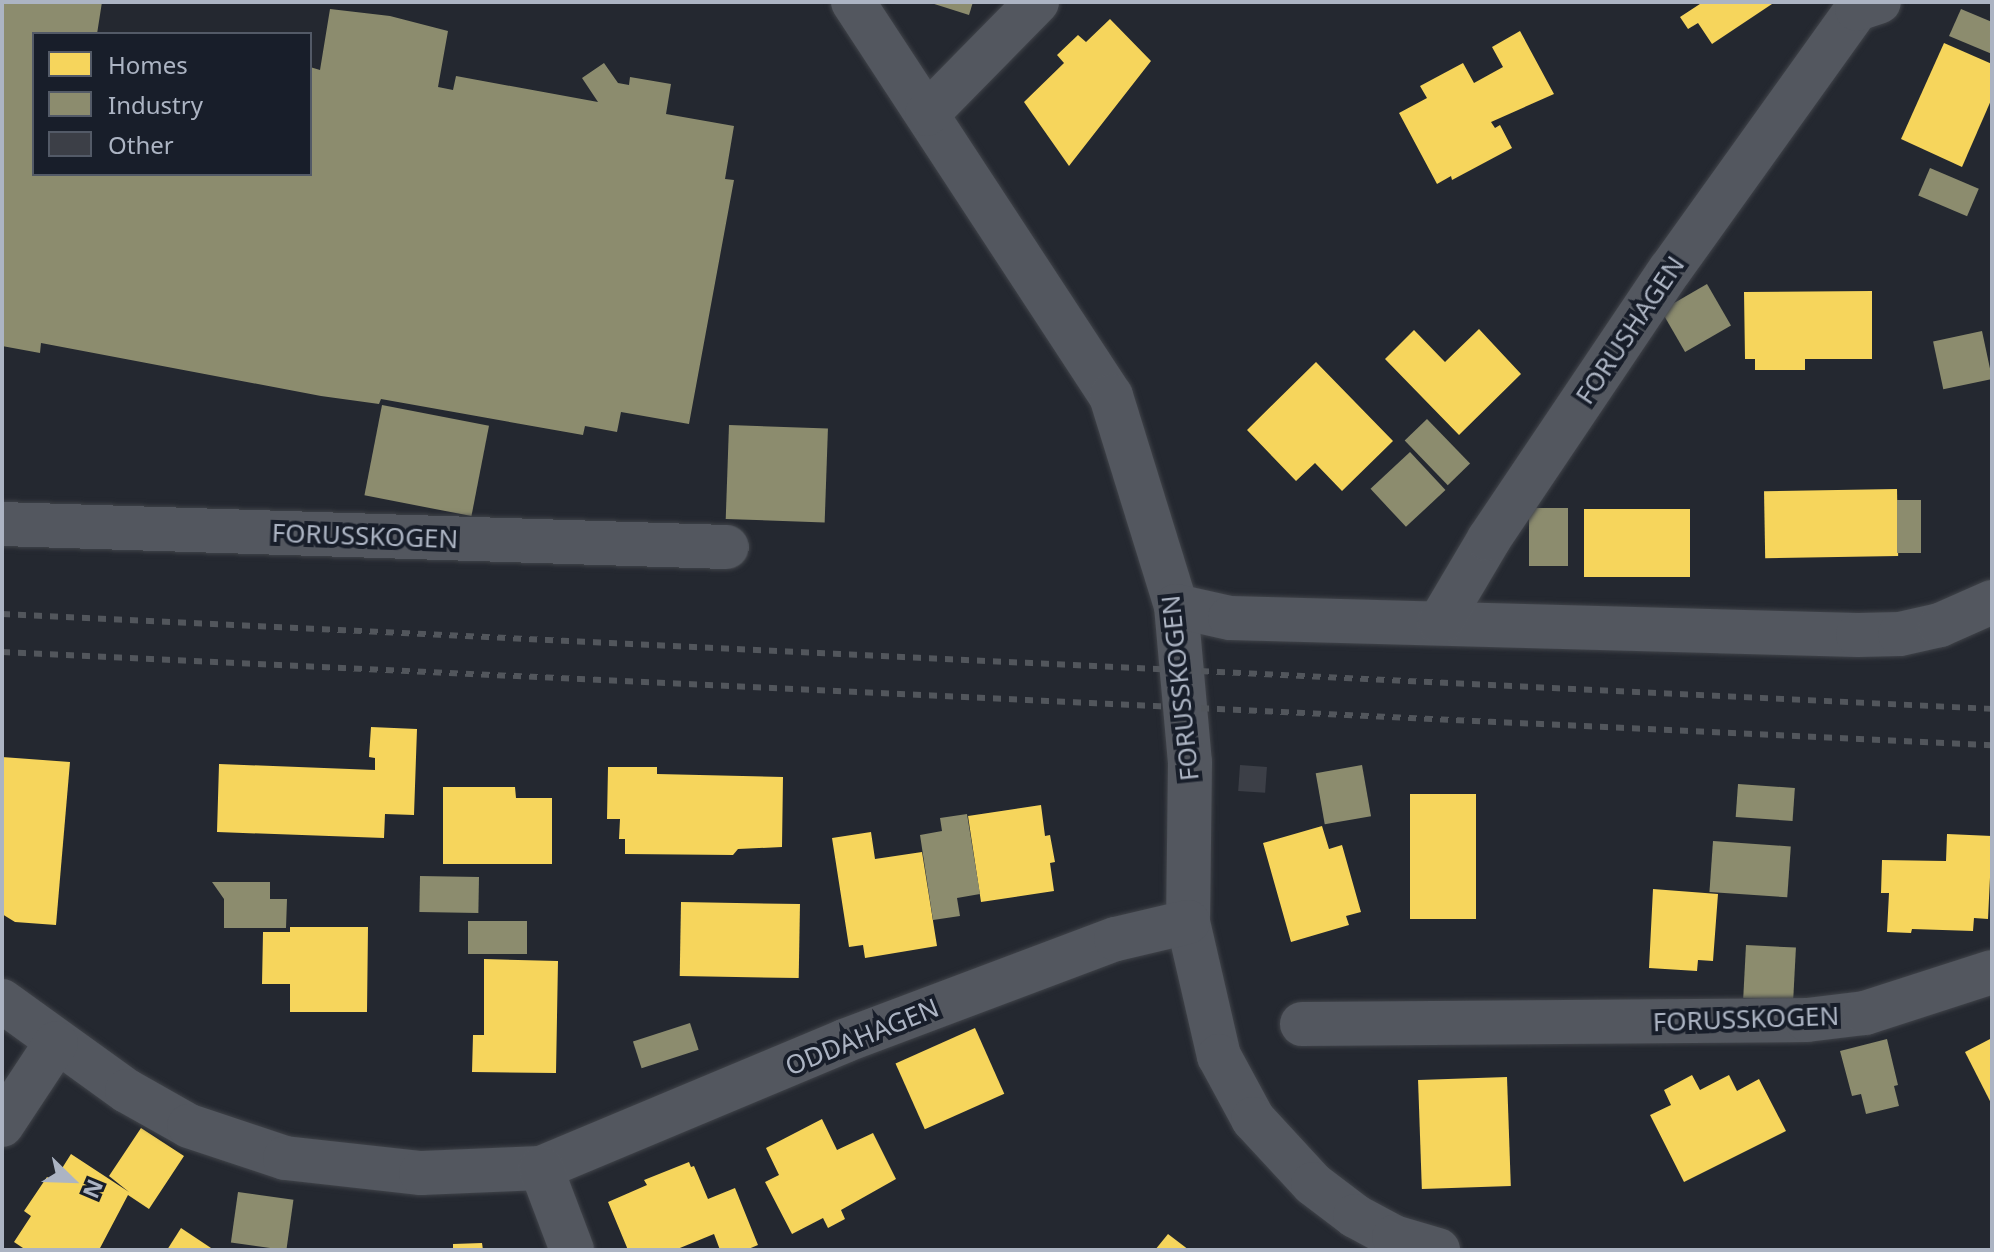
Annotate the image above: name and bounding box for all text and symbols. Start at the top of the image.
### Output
legend [32,32,312,176]
text: Homes [108,48,188,81]
text: Industry [108,88,203,121]
text: Other [108,128,174,161]
street label: FORUSHAGEN [1569,250,1691,410]
street label: FORUSSKOGEN [271,517,459,555]
street label: FORUSSKOGEN [1155,594,1205,782]
street label: ODDAHAGEN [781,992,943,1082]
street label: FORUSSKOGEN [1652,1000,1840,1038]
north arrow [32,1140,112,1220]
text: N [77,1175,111,1203]

